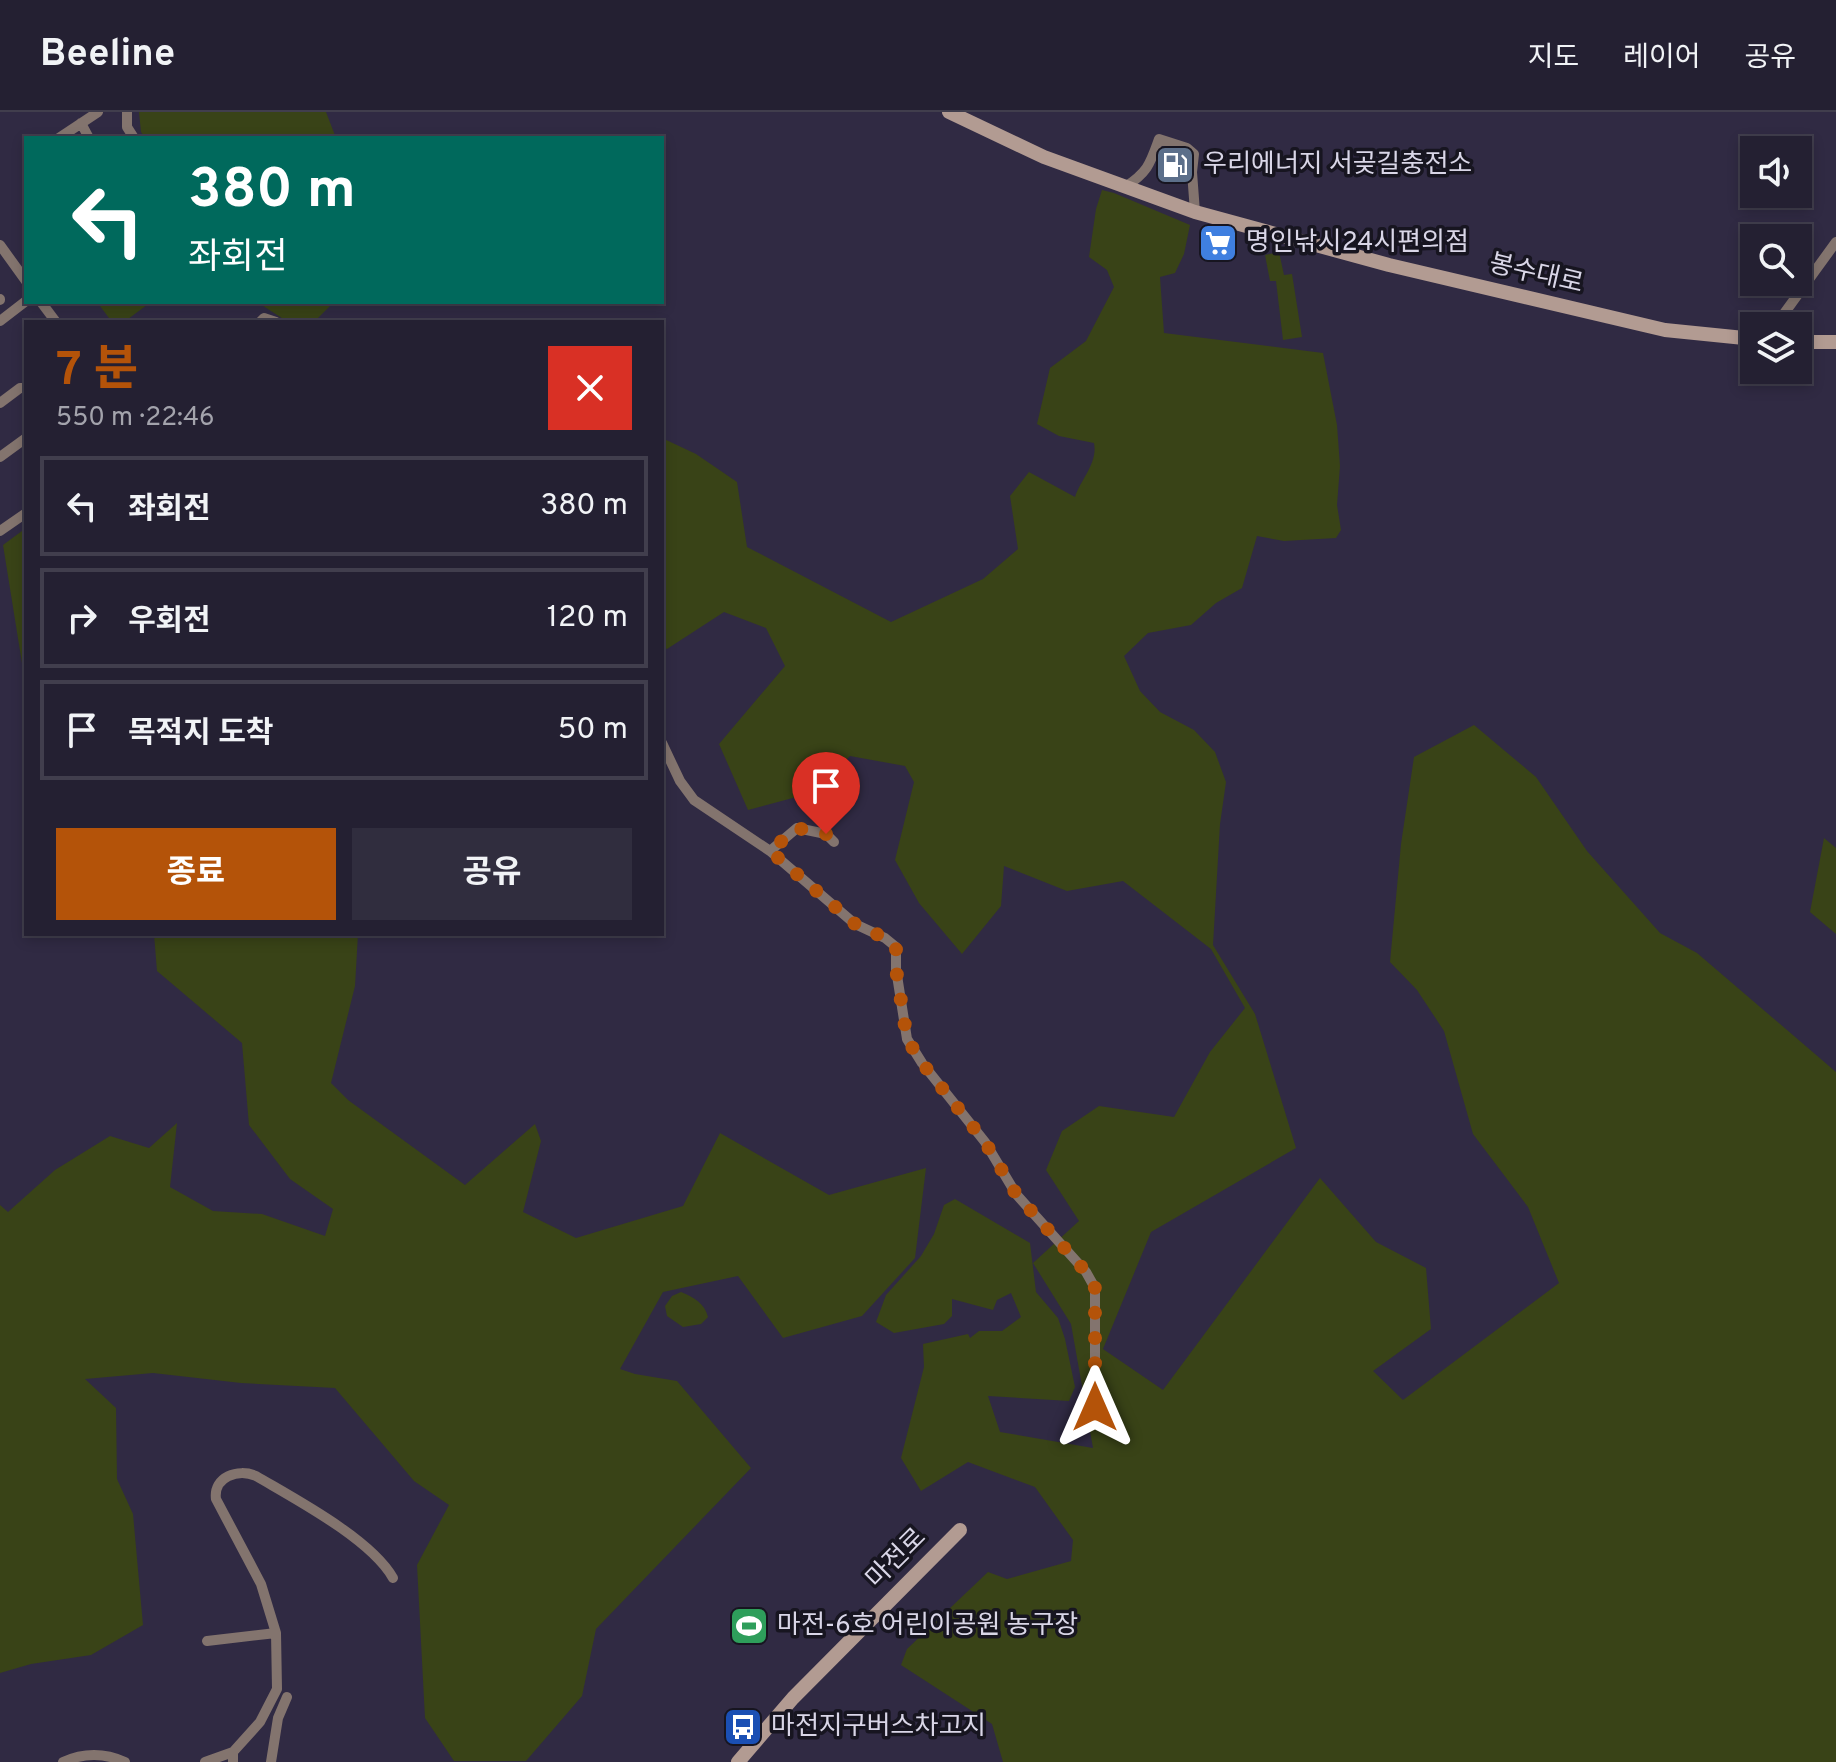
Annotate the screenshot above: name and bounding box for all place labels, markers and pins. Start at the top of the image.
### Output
fuel station icon: 우리에너지 서곶길충전소 [1154,144,1196,186]
place label: 우리에너지 서곶길충전소 [1203,149,1472,182]
supermarket icon: 명인낚시24시편의점 [1197,222,1239,264]
place label: 명인낚시24시편의점 [1246,227,1469,260]
pin [792,752,860,834]
sports icon: 마전-6호 어린이공원 농구장 [728,1605,770,1647]
place label: 마전-6호 어린이공원 농구장 [777,1610,1078,1643]
bus stop icon: 마전지구버스차고지 [722,1706,764,1748]
place label: 마전지구버스차고지 [771,1711,986,1744]

